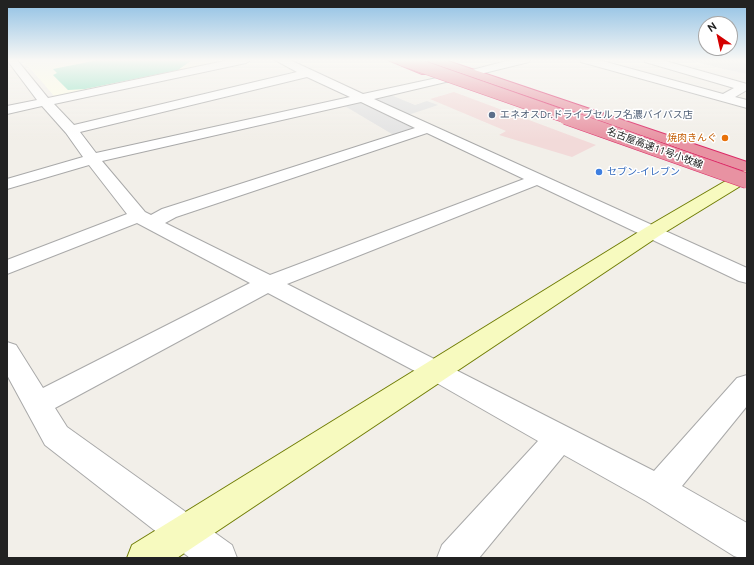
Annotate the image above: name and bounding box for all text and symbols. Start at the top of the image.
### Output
north arrow [698,16,738,56]
text: N [705,20,719,34]
place label: エネオスDr.ドライブセルフ名濃バイパス店 [500,109,693,121]
marker: エネオスDr.ドライブセルフ名濃バイパス店 [487,110,497,120]
street label: 名古屋高速11号小牧線 [605,125,705,171]
place label: 焼肉きんぐ [667,132,717,144]
marker: 焼肉きんぐ [720,133,730,143]
place label: セブン-イレブン [607,166,680,178]
marker: セブン-イレブン [594,167,604,177]

